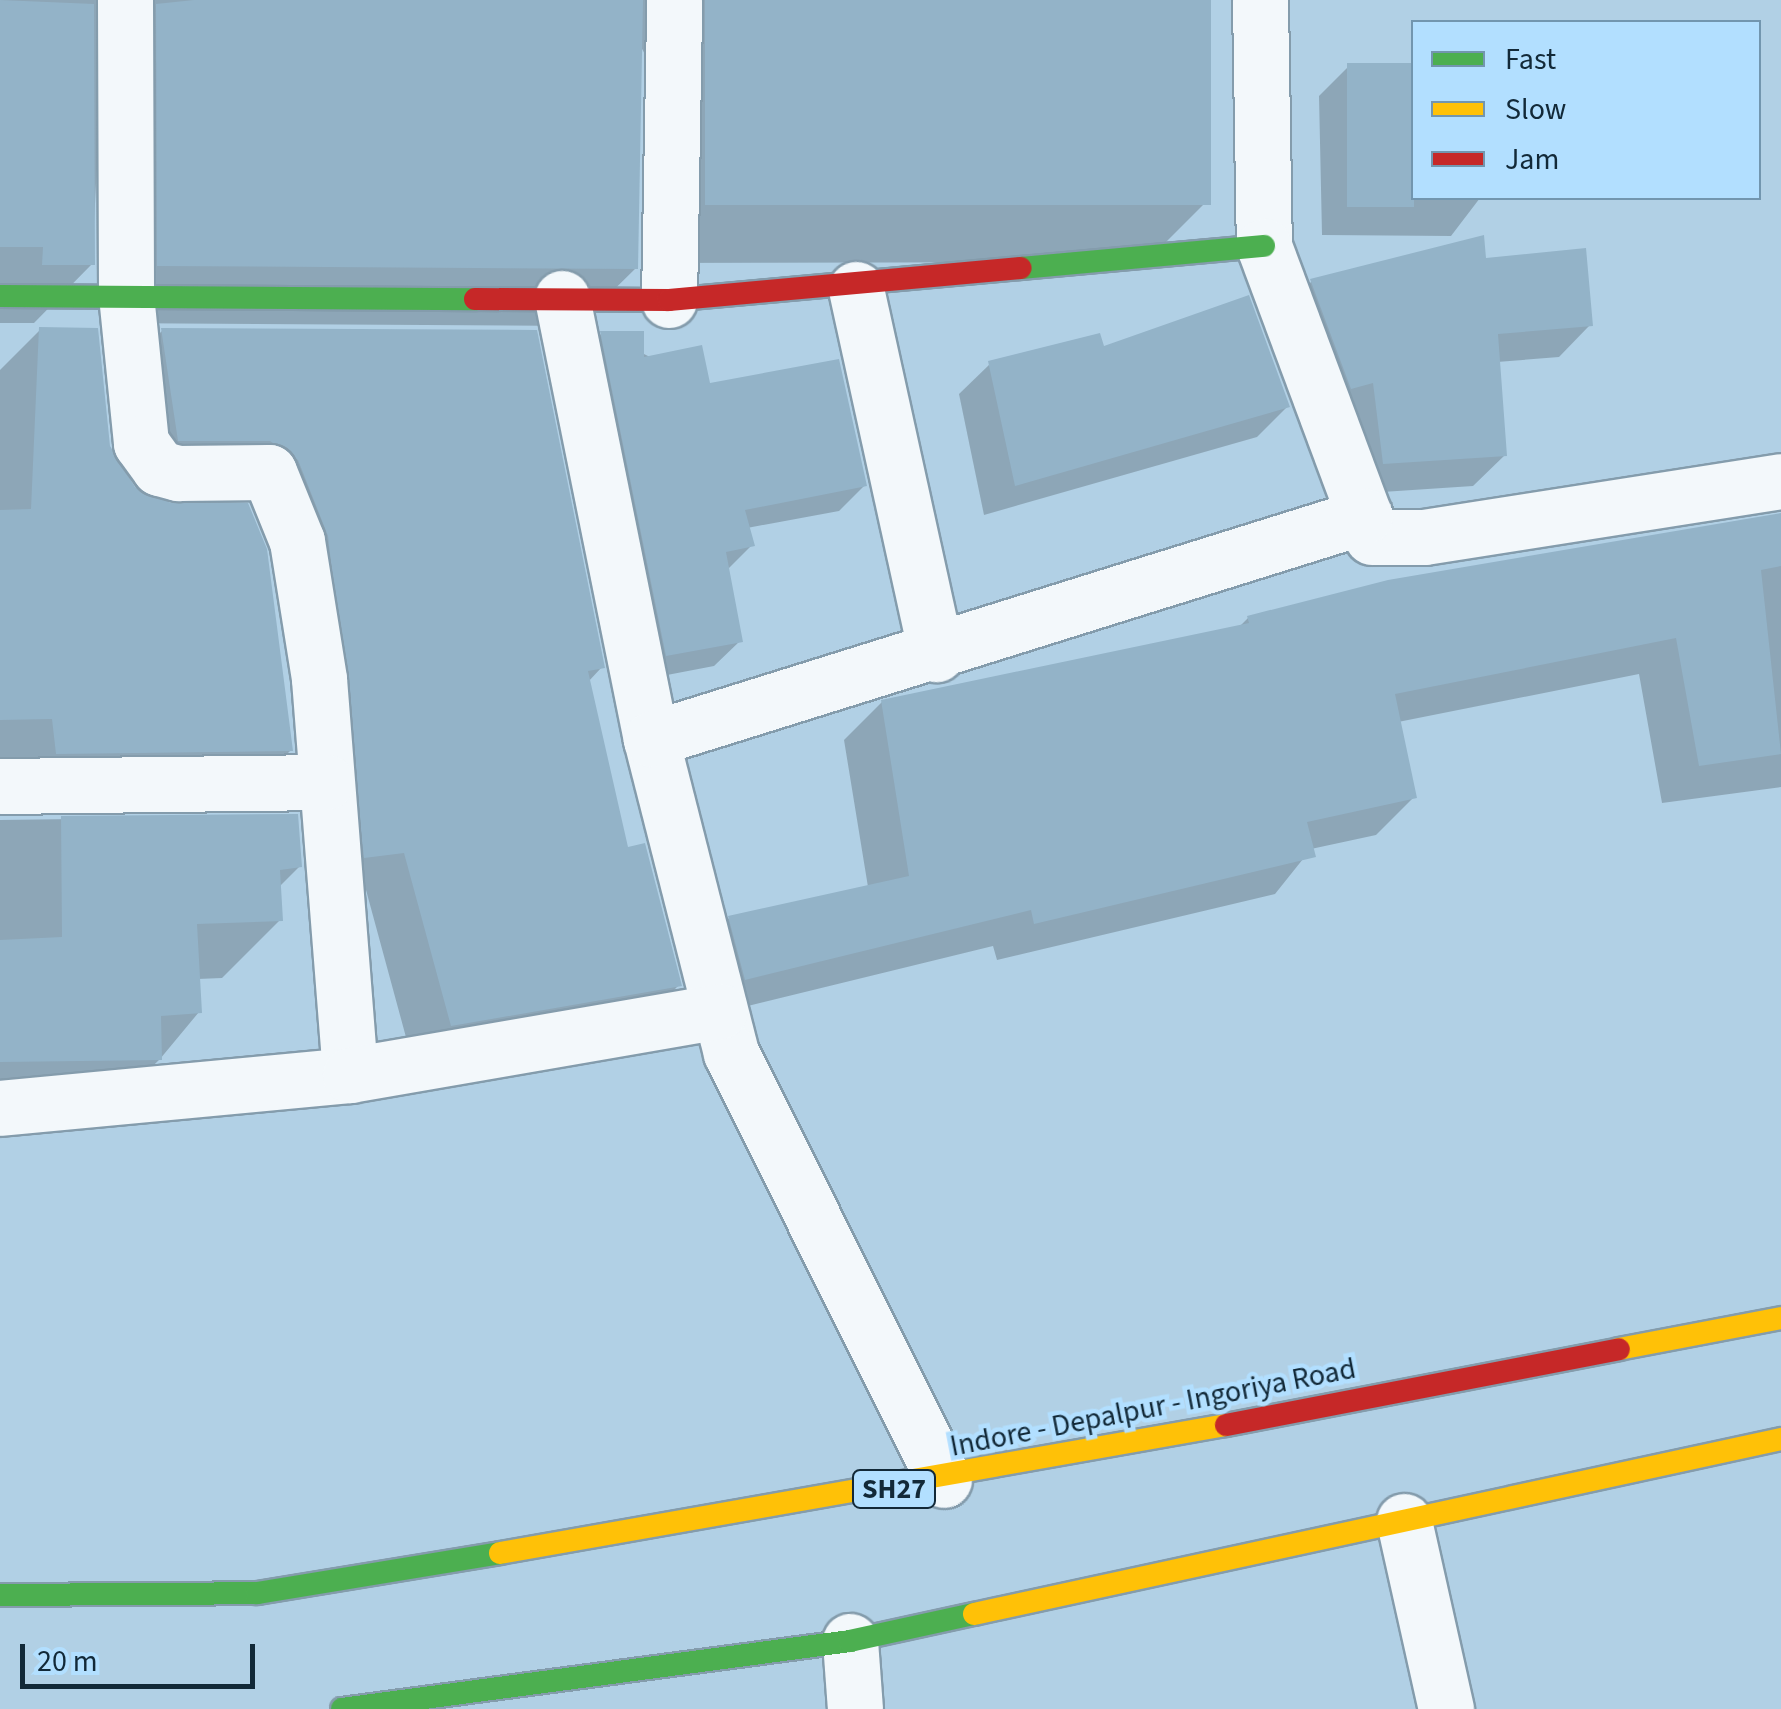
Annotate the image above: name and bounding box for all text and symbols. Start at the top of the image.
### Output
legend [1411,20,1761,200]
text: Fast [1505,38,1556,81]
text: Slow [1505,88,1566,131]
text: Jam [1505,138,1559,181]
street label: Indore - Depalpur - Ingoriya Road [947,1351,1359,1465]
road number: SH27 [852,1466,936,1512]
scale bar [25,1624,260,1686]
text: 20 m [37,1640,98,1683]

